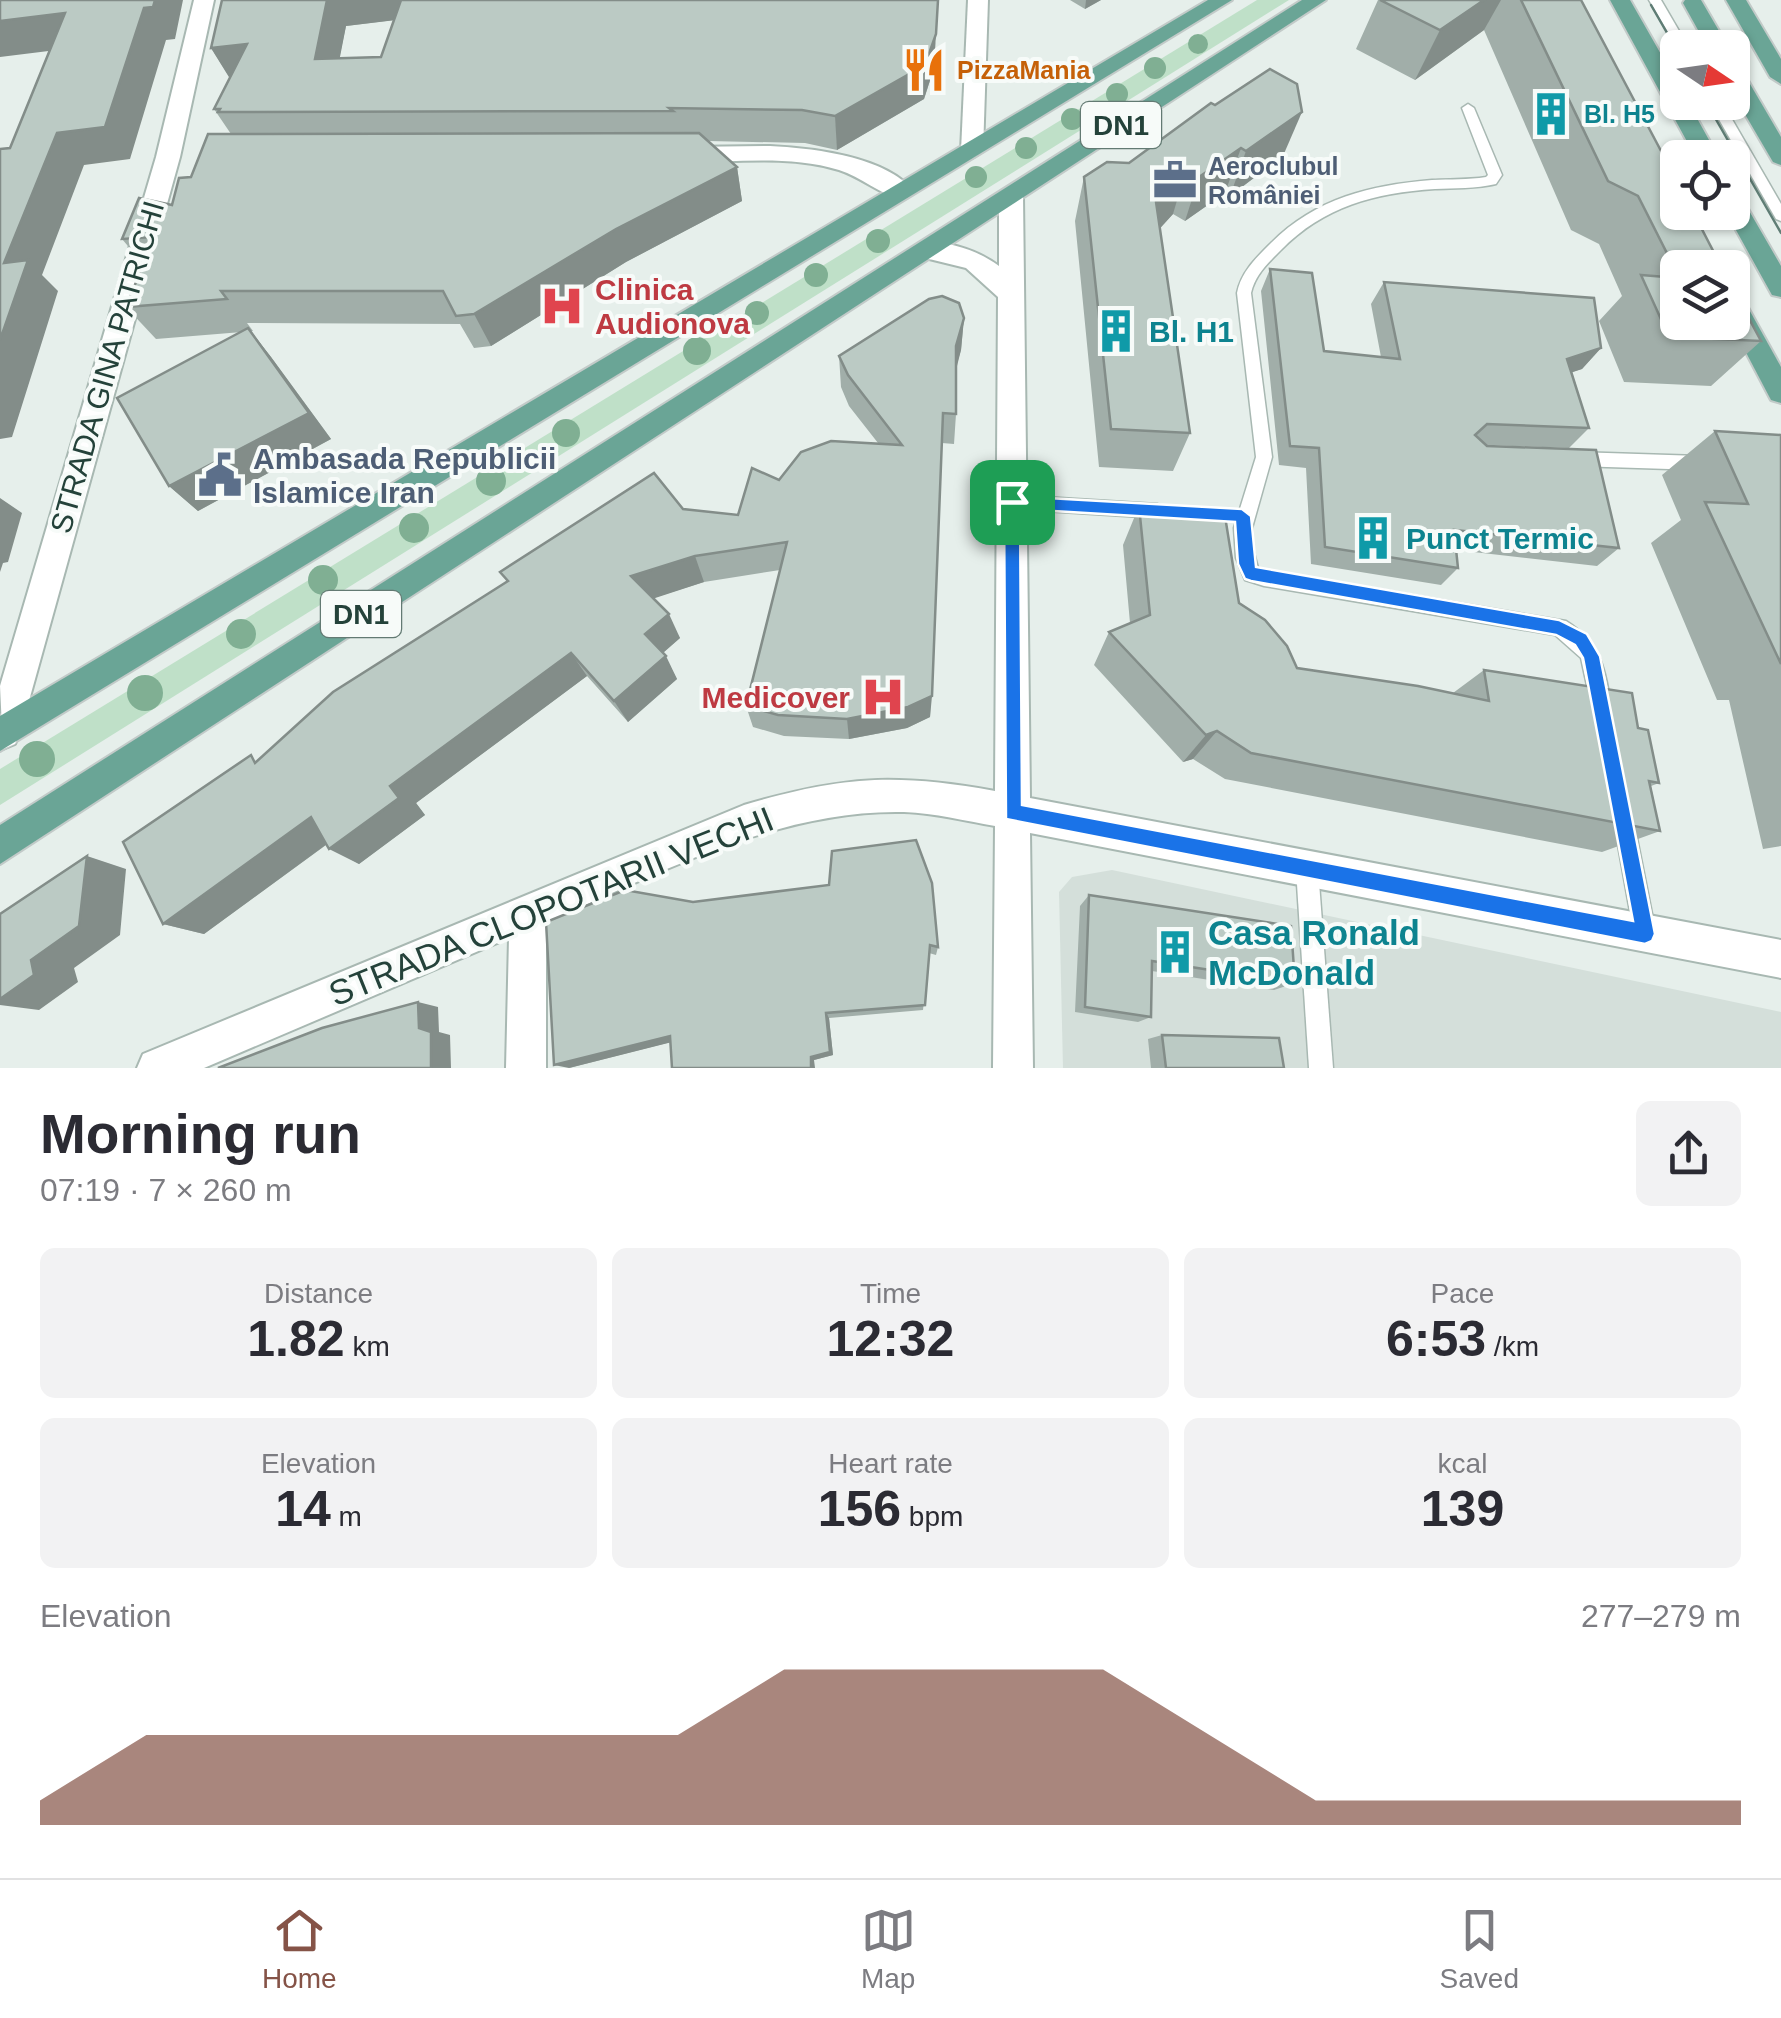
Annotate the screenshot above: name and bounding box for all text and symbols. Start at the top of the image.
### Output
north arrow [1660,30,1750,120]
map controls [1660,30,1750,340]
restaurant icon: PizzaMania [900,46,948,94]
place label: PizzaMania [957,56,1091,84]
building icon: Bl. H5 [1527,90,1575,138]
place label: Bl. H5 [1584,100,1655,128]
road number: DN1 [1081,102,1161,148]
button: locate [1660,140,1750,230]
place label: Aeroclubul României [1208,152,1339,209]
office icon: Aeroclubul României [1151,156,1199,204]
street label: STRADA GINA PATRICHI [44,197,170,537]
button: layers [1660,250,1750,340]
place label: Clinica Audionova [595,273,750,340]
hospital icon: Clinica Audionova [538,282,586,330]
building icon: Bl. H1 [1092,307,1140,355]
place label: Bl. H1 [1149,315,1234,348]
place label: Ambasada Republicii Islamice Iran [253,442,556,509]
public building icon: Ambasada Republicii Islamice Iran [196,451,244,499]
pin [970,460,1055,545]
icon: arrive [985,475,1040,530]
building icon: Punct Termic [1349,514,1397,562]
place label: Punct Termic [1406,522,1594,555]
road number: DN1 [321,591,401,637]
hospital icon: Medicover [859,673,907,721]
place label: Medicover [702,681,850,714]
street label: STRADA CLOPOTARII VECHI [323,799,779,1013]
place label: Casa Ronald McDonald [1208,913,1420,992]
building icon: Casa Ronald McDonald [1151,928,1199,976]
button: share [1636,1101,1741,1206]
text: Morning run [40,1103,361,1165]
text: 07:19 · 7 × 260 m [40,1172,292,1208]
text: Distance [264,1278,373,1309]
text: Time [860,1278,921,1309]
text: Pace [1431,1278,1494,1309]
text: 1.82 [247,1311,345,1367]
text: 12:32 [827,1311,954,1367]
text: 6:53 [1386,1311,1486,1367]
text: km [345,1331,390,1362]
text: /km [1486,1331,1539,1362]
text: Elevation [261,1448,376,1479]
text: Heart rate [828,1448,953,1479]
text: kcal [1438,1448,1487,1479]
text: 14 [275,1481,331,1537]
text: 156 [818,1481,901,1537]
text: 139 [1421,1481,1504,1537]
text: m [331,1501,362,1532]
text: bpm [901,1501,963,1532]
text: Elevation [40,1598,172,1634]
text: 277–279 m [1581,1598,1741,1634]
tab: Home [262,1903,337,1995]
tab: Map [861,1903,916,1995]
tab: Saved [1440,1903,1519,1995]

